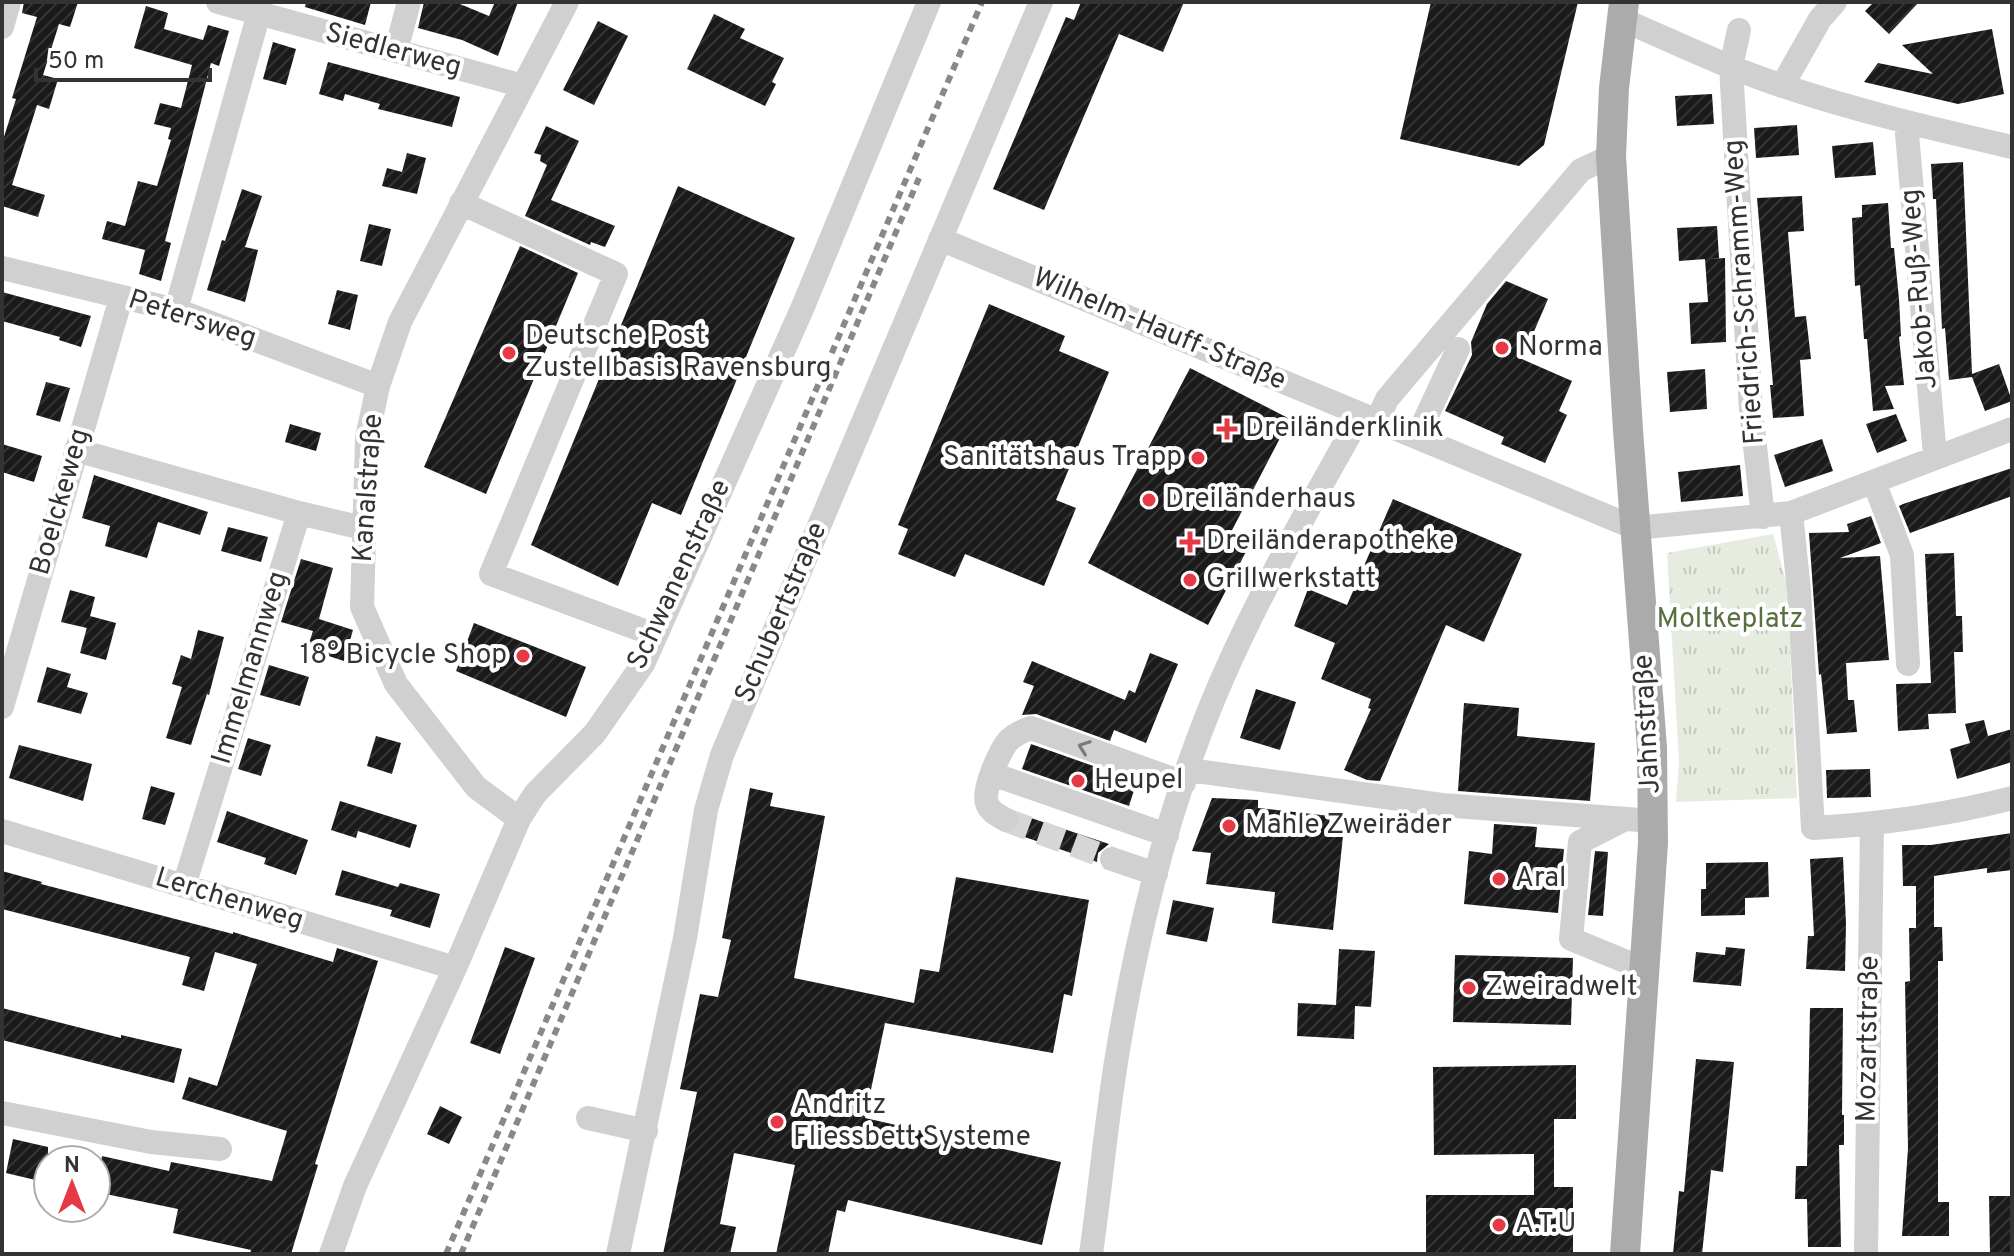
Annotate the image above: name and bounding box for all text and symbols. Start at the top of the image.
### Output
street label: Siedlerweg [321,16,465,86]
scale bar [36,32,210,82]
text: 50 m [48,47,104,77]
street label: Friedrich-Schramm-Weg [1716,138,1774,446]
street label: Jakob-Ruß-Weg [1893,187,1947,391]
street label: Wilhelm-Hauff-Straße [1027,260,1291,400]
street label: Petersweg [123,282,261,358]
place label: Deutsche Post Zustellbasis Ravensburg [525,319,832,387]
place label: Norma [1518,330,1603,366]
marker: Norma [1493,339,1511,357]
marker: Deutsche Post Zustellbasis Ravensburg [500,344,518,362]
place label: Dreiländerklinik [1245,411,1444,447]
street label: Kanalstraße [346,412,392,564]
marker: Dreiländerklinik [1216,418,1238,440]
street label: Boelckeweg [23,424,99,580]
place label: Sanitätshaus Trapp [943,440,1182,476]
marker: Sanitätshaus Trapp [1189,449,1207,467]
street label: Schwanenstraße [620,474,740,676]
place label: Dreiländerhaus [1165,482,1356,518]
marker: Dreiländerhaus [1140,491,1158,509]
street label: Schubertstraße [728,517,836,709]
place label: Dreiländerapotheke [1206,524,1454,560]
marker: Dreiländerapotheke [1181,533,1199,551]
place label: Grillwerkstatt [1206,562,1376,598]
street label: Immelmannweg [205,567,297,769]
marker: Grillwerkstatt [1181,571,1199,589]
park label: Moltkeplatz [1657,602,1803,638]
place label: 18° Bicycle Shop [300,638,507,674]
marker: 18° Bicycle Shop [514,647,532,665]
street label: Jahnstraße [1626,653,1670,795]
one-way arrow [1078,740,1092,757]
place label: Heupel [1094,763,1183,799]
marker: Heupel [1069,772,1087,790]
place label: Mahle Zweiräder [1245,808,1452,844]
marker: Mahle Zweiräder [1220,817,1238,835]
street label: Lerchenweg [150,860,308,940]
place label: Aral [1515,861,1566,897]
marker: Aral [1490,870,1508,888]
street label: Mozartstraße [1850,955,1888,1123]
place label: Zweiradwelt [1485,970,1638,1006]
marker: Zweiradwelt [1460,979,1478,997]
place label: Andritz Fliessbett Systeme [793,1088,1031,1156]
marker: Andritz Fliessbett Systeme [768,1113,786,1131]
north arrow [32,1144,112,1224]
text: N [64,1153,80,1180]
place label: A.T.U [1515,1207,1577,1243]
marker: A.T.U [1490,1216,1508,1234]

